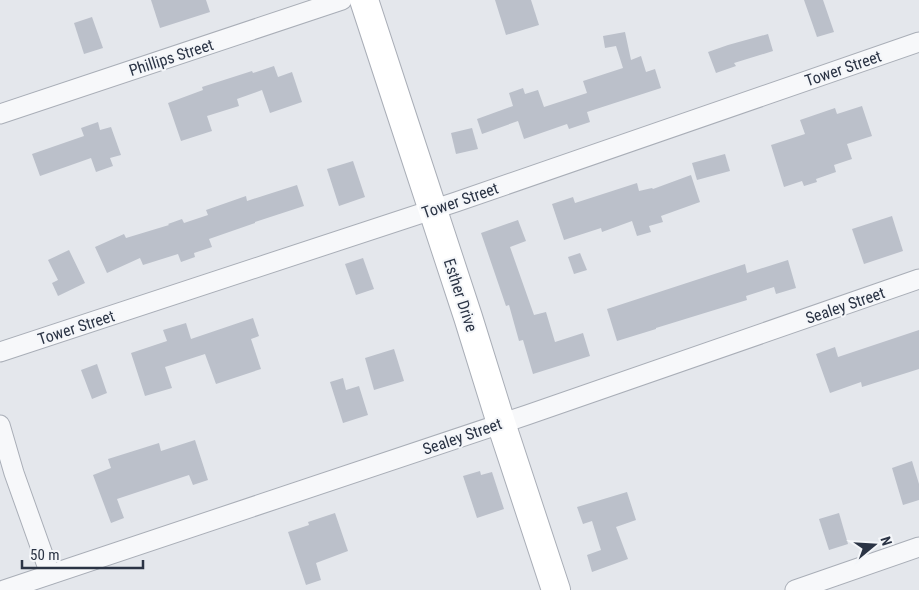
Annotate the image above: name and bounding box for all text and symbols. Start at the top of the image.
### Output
street label: Phillips Street [127,35,216,80]
street label: Tower Street [802,46,884,90]
street label: Tower Street [419,178,501,222]
street label: Esther Drive [440,256,481,334]
street label: Sealey Street [803,283,887,328]
street label: Tower Street [35,306,117,349]
street label: Sealey Street [420,414,504,459]
north arrow [849,520,899,570]
text: N [877,534,895,548]
scale bar [22,538,144,570]
text: 50 m [30,546,60,564]

